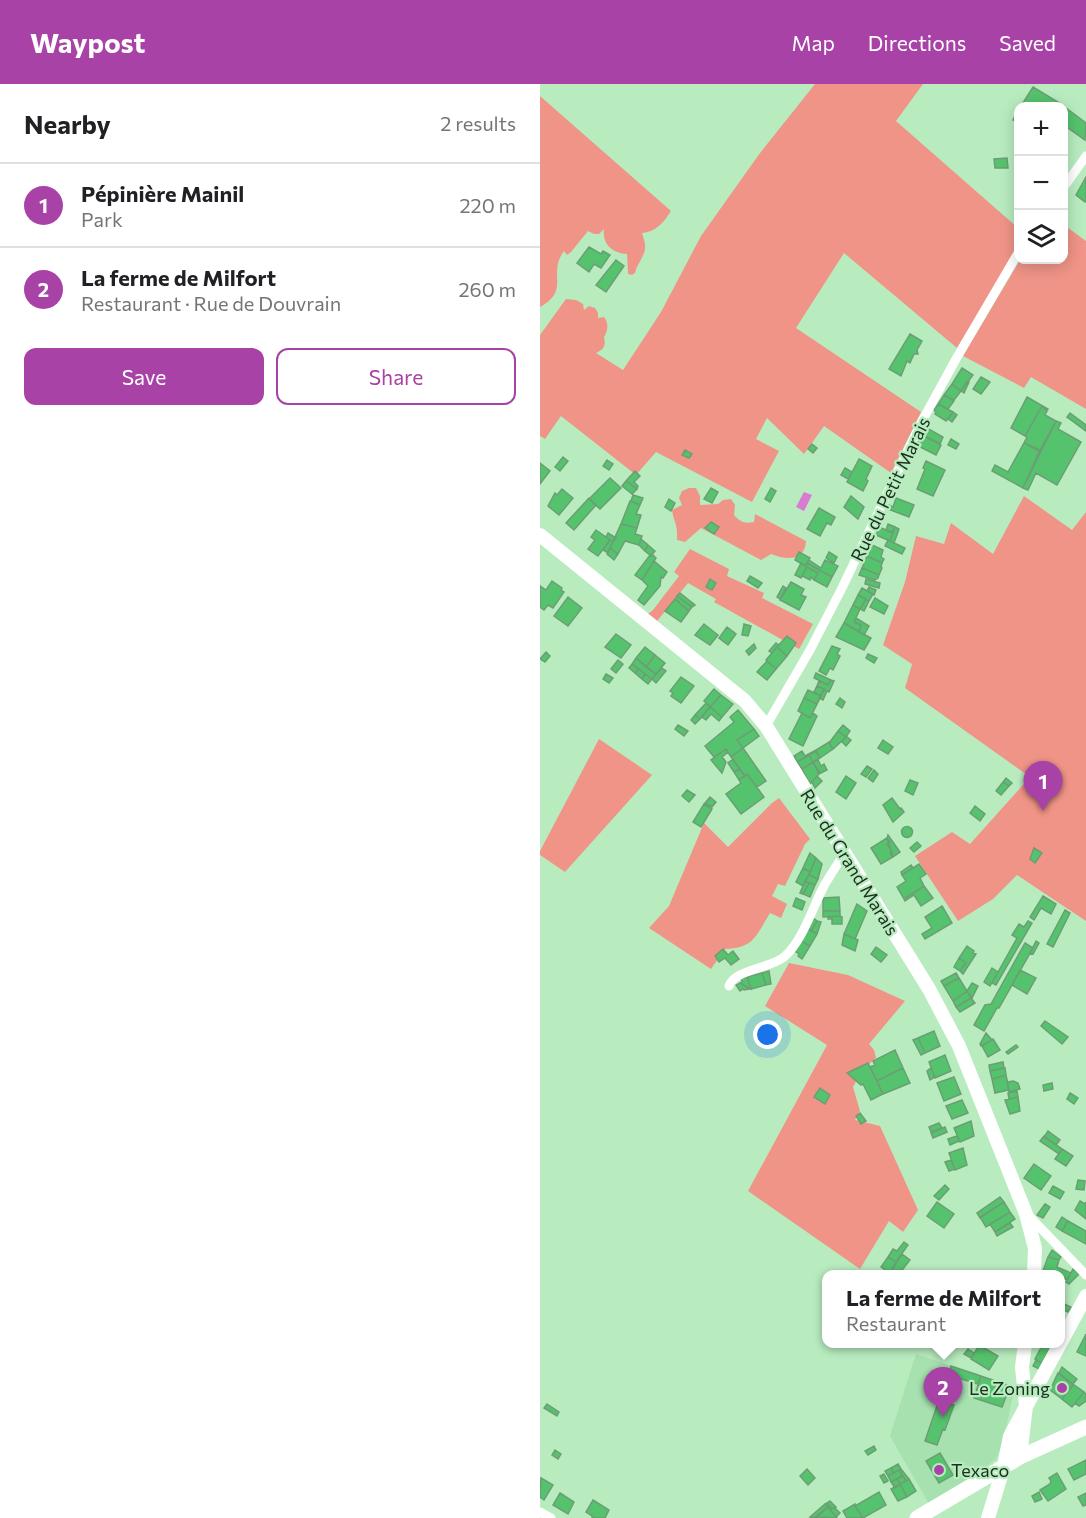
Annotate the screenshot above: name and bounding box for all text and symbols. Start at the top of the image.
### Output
text: Waypost [30,25,145,59]
text: Map [792,30,835,55]
text: Directions [868,30,966,55]
text: Saved [999,30,1056,55]
map controls [1014,102,1068,264]
button: + [1014,102,1068,156]
text: Nearby [24,108,111,139]
text: 2 results [440,111,516,135]
button: − [1014,156,1068,210]
text: Pépinière Mainil [81,180,244,207]
text: 1 [39,193,48,217]
text: 220 m [460,193,516,217]
text: Park [81,207,123,231]
button: layers [1014,210,1068,264]
text: La ferme de Milfort [81,264,276,291]
text: 2 [38,277,49,301]
text: 260 m [458,277,516,301]
text: Restaurant · Rue de Douvrain [81,291,341,315]
button: Save [24,348,264,405]
button: Share [276,348,516,405]
street label: Rue du Petit Marais [846,413,934,565]
pin: 1 [1024,762,1062,811]
street label: Rue du Grand Marais [796,785,904,939]
your location [753,1020,782,1049]
popup [822,1270,1065,1348]
text: La ferme de Milfort [846,1284,1041,1311]
text: Restaurant [846,1311,946,1335]
pin: 2 [924,1368,962,1417]
place label: Le Zoning [969,1377,1050,1399]
marker: Le Zoning [1055,1381,1069,1395]
place label: Texaco [951,1459,1009,1481]
marker: Texaco [932,1463,946,1477]

